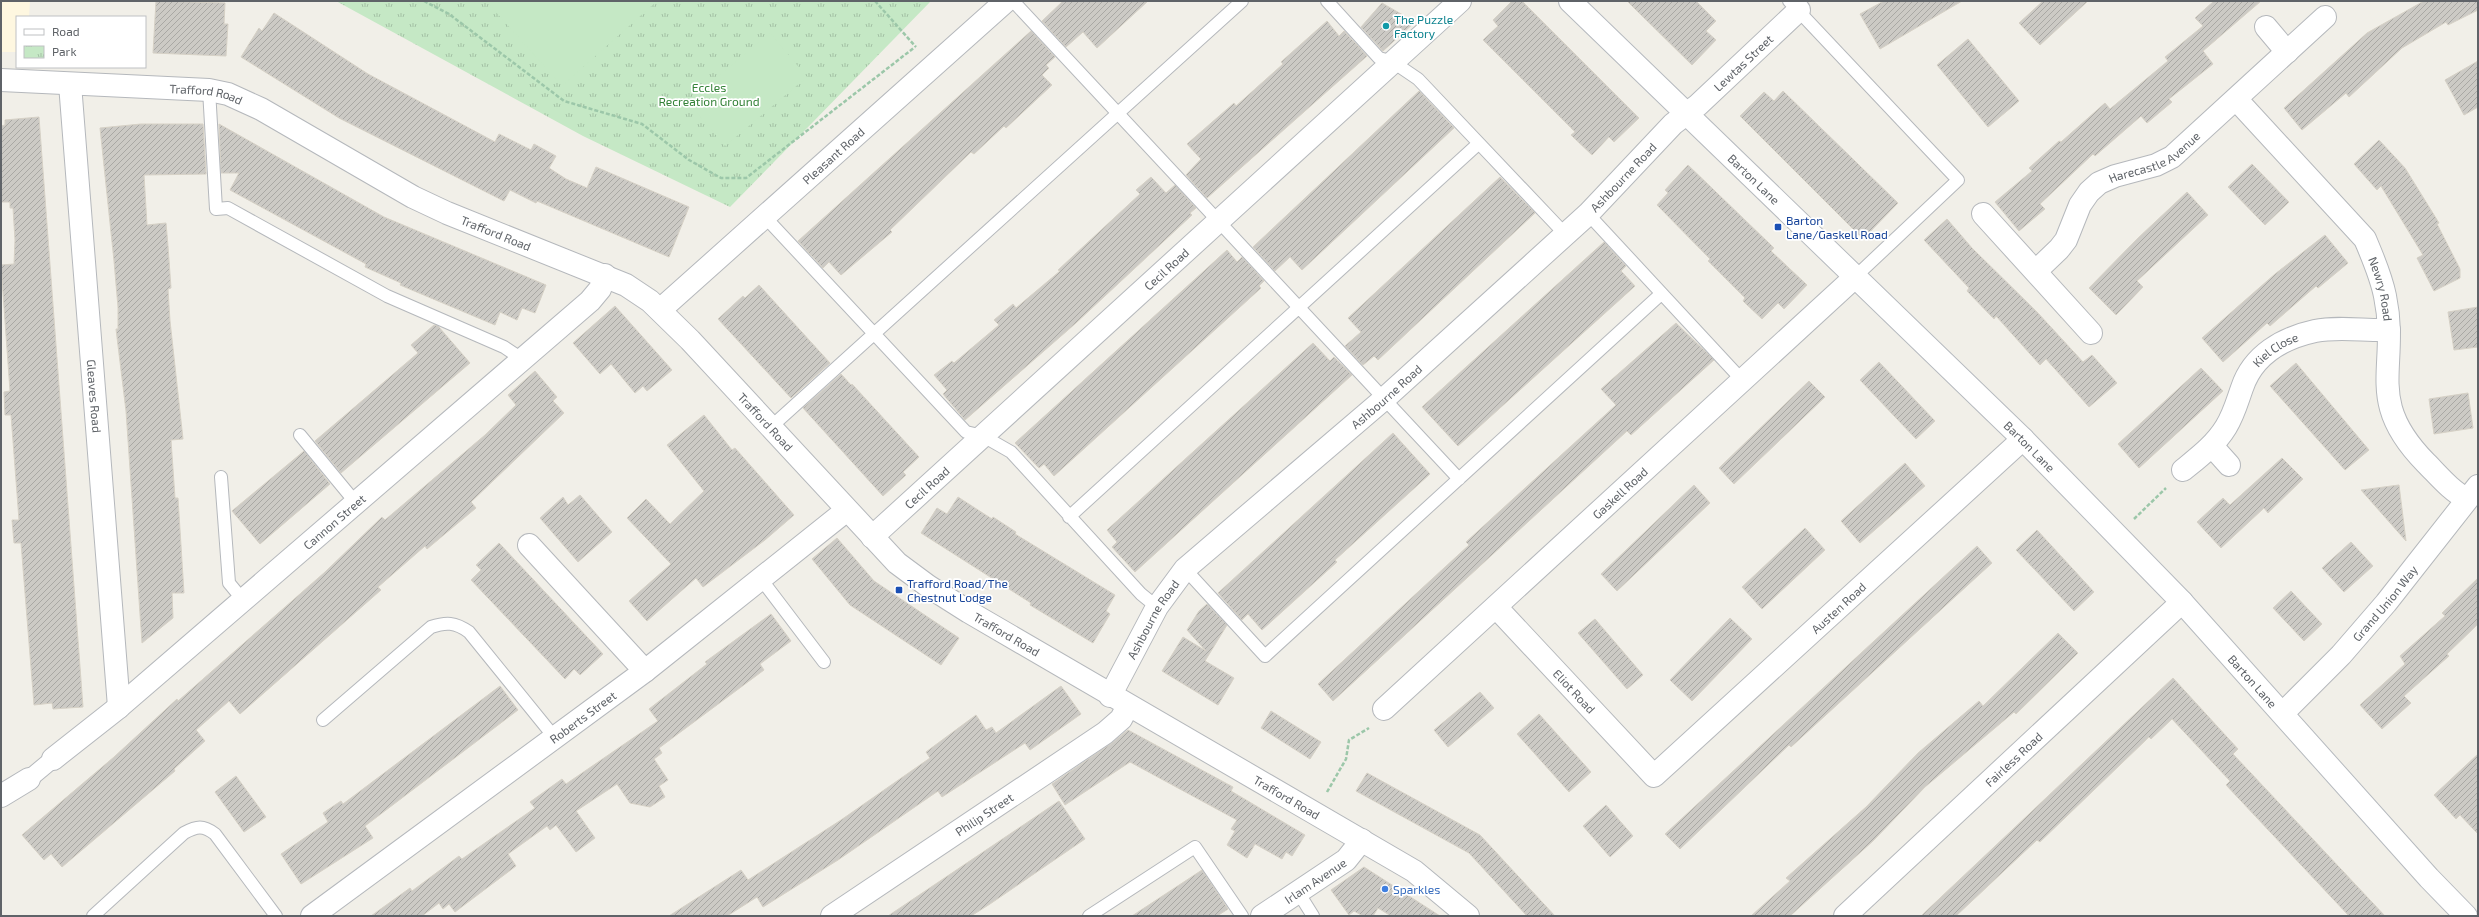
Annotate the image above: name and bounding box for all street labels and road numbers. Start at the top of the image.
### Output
street label: Lewtas Street [1711,31,1776,94]
street label: Trafford Road [169,81,245,107]
street label: Pleasant Road [799,124,867,187]
street label: Harecastle Avenue [2106,128,2202,185]
street label: Ashbourne Road [1587,139,1659,214]
street label: Barton Lane [1725,151,1783,207]
street label: Trafford Road [459,212,533,253]
street label: Cecil Road [1141,245,1191,293]
street label: Newry Road [2366,255,2395,322]
street label: Kiel Close [2249,329,2300,369]
street label: Gleaves Road [85,359,104,433]
street label: Ashbourne Road [1348,361,1424,431]
street label: Trafford Road [735,389,796,454]
street label: Barton Lane [2001,418,2058,475]
street label: Cecil Road [901,463,952,511]
street label: Gaskell Road [1589,464,1650,521]
street label: Cannon Street [300,491,368,552]
street label: Grand Union Way [2349,562,2420,644]
street label: Ashbourne Road [1124,577,1182,661]
street label: Austen Road [1808,579,1868,636]
street label: Trafford Road [971,609,1043,659]
street label: Barton Lane [2226,652,2280,710]
street label: Eliot Road [1551,666,1598,716]
street label: Roberts Street [547,688,619,746]
street label: Fairless Road [1982,729,2045,789]
street label: Trafford Road [1251,772,1323,822]
street label: Philip Street [952,789,1016,838]
street label: Irlam Avenue [1282,855,1349,906]

